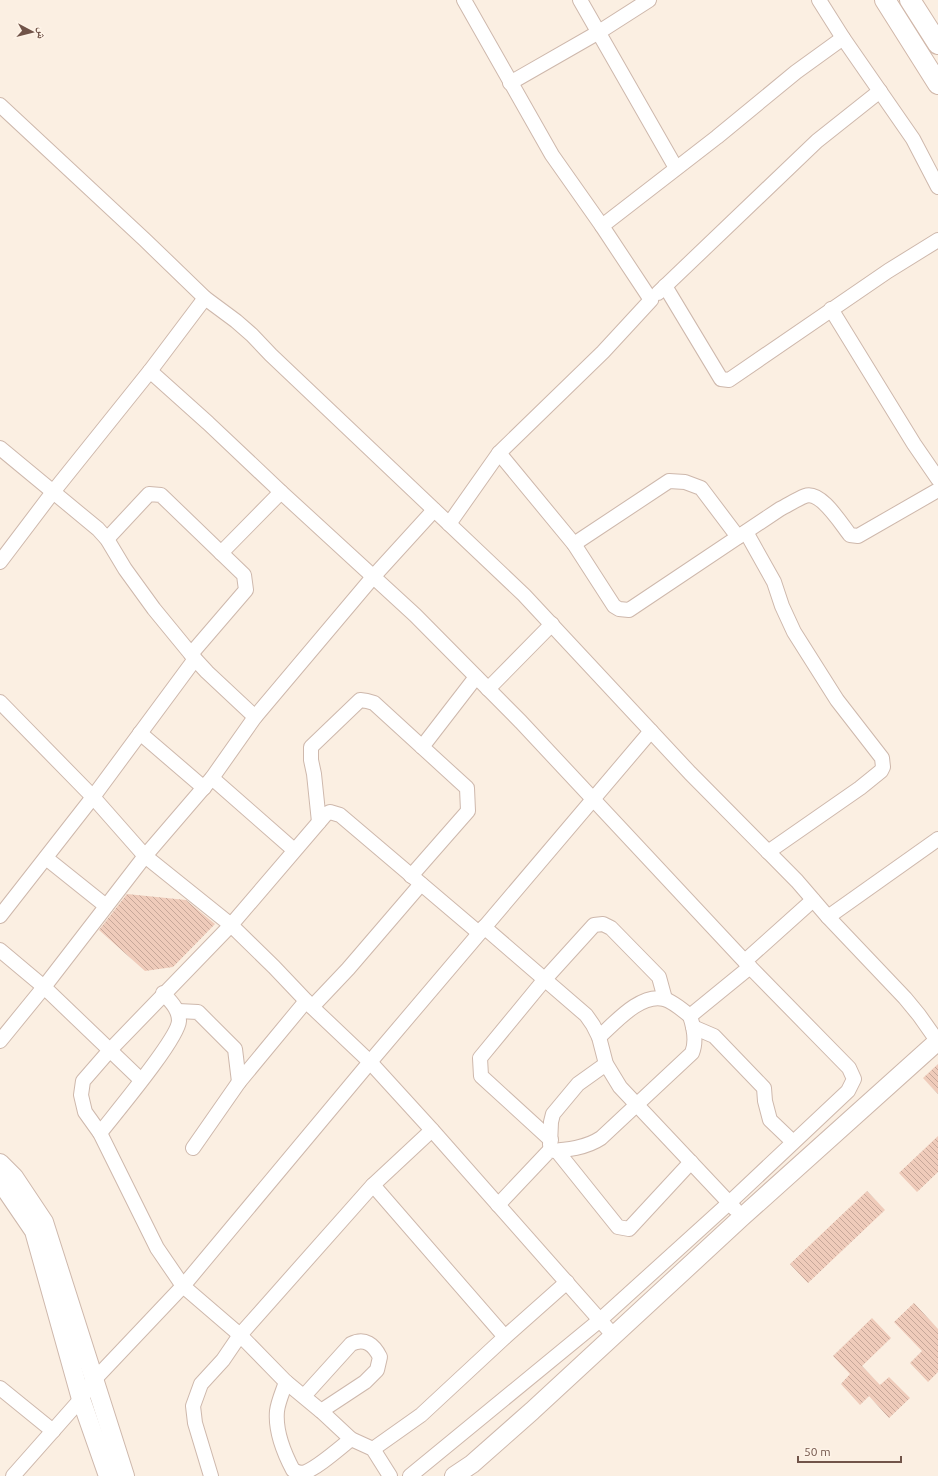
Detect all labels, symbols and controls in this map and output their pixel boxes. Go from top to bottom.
north arrow [12,12,52,52]
text: ش [33,26,49,40]
scale bar [798,1438,901,1464]
text: 50 m [804,1445,831,1458]

